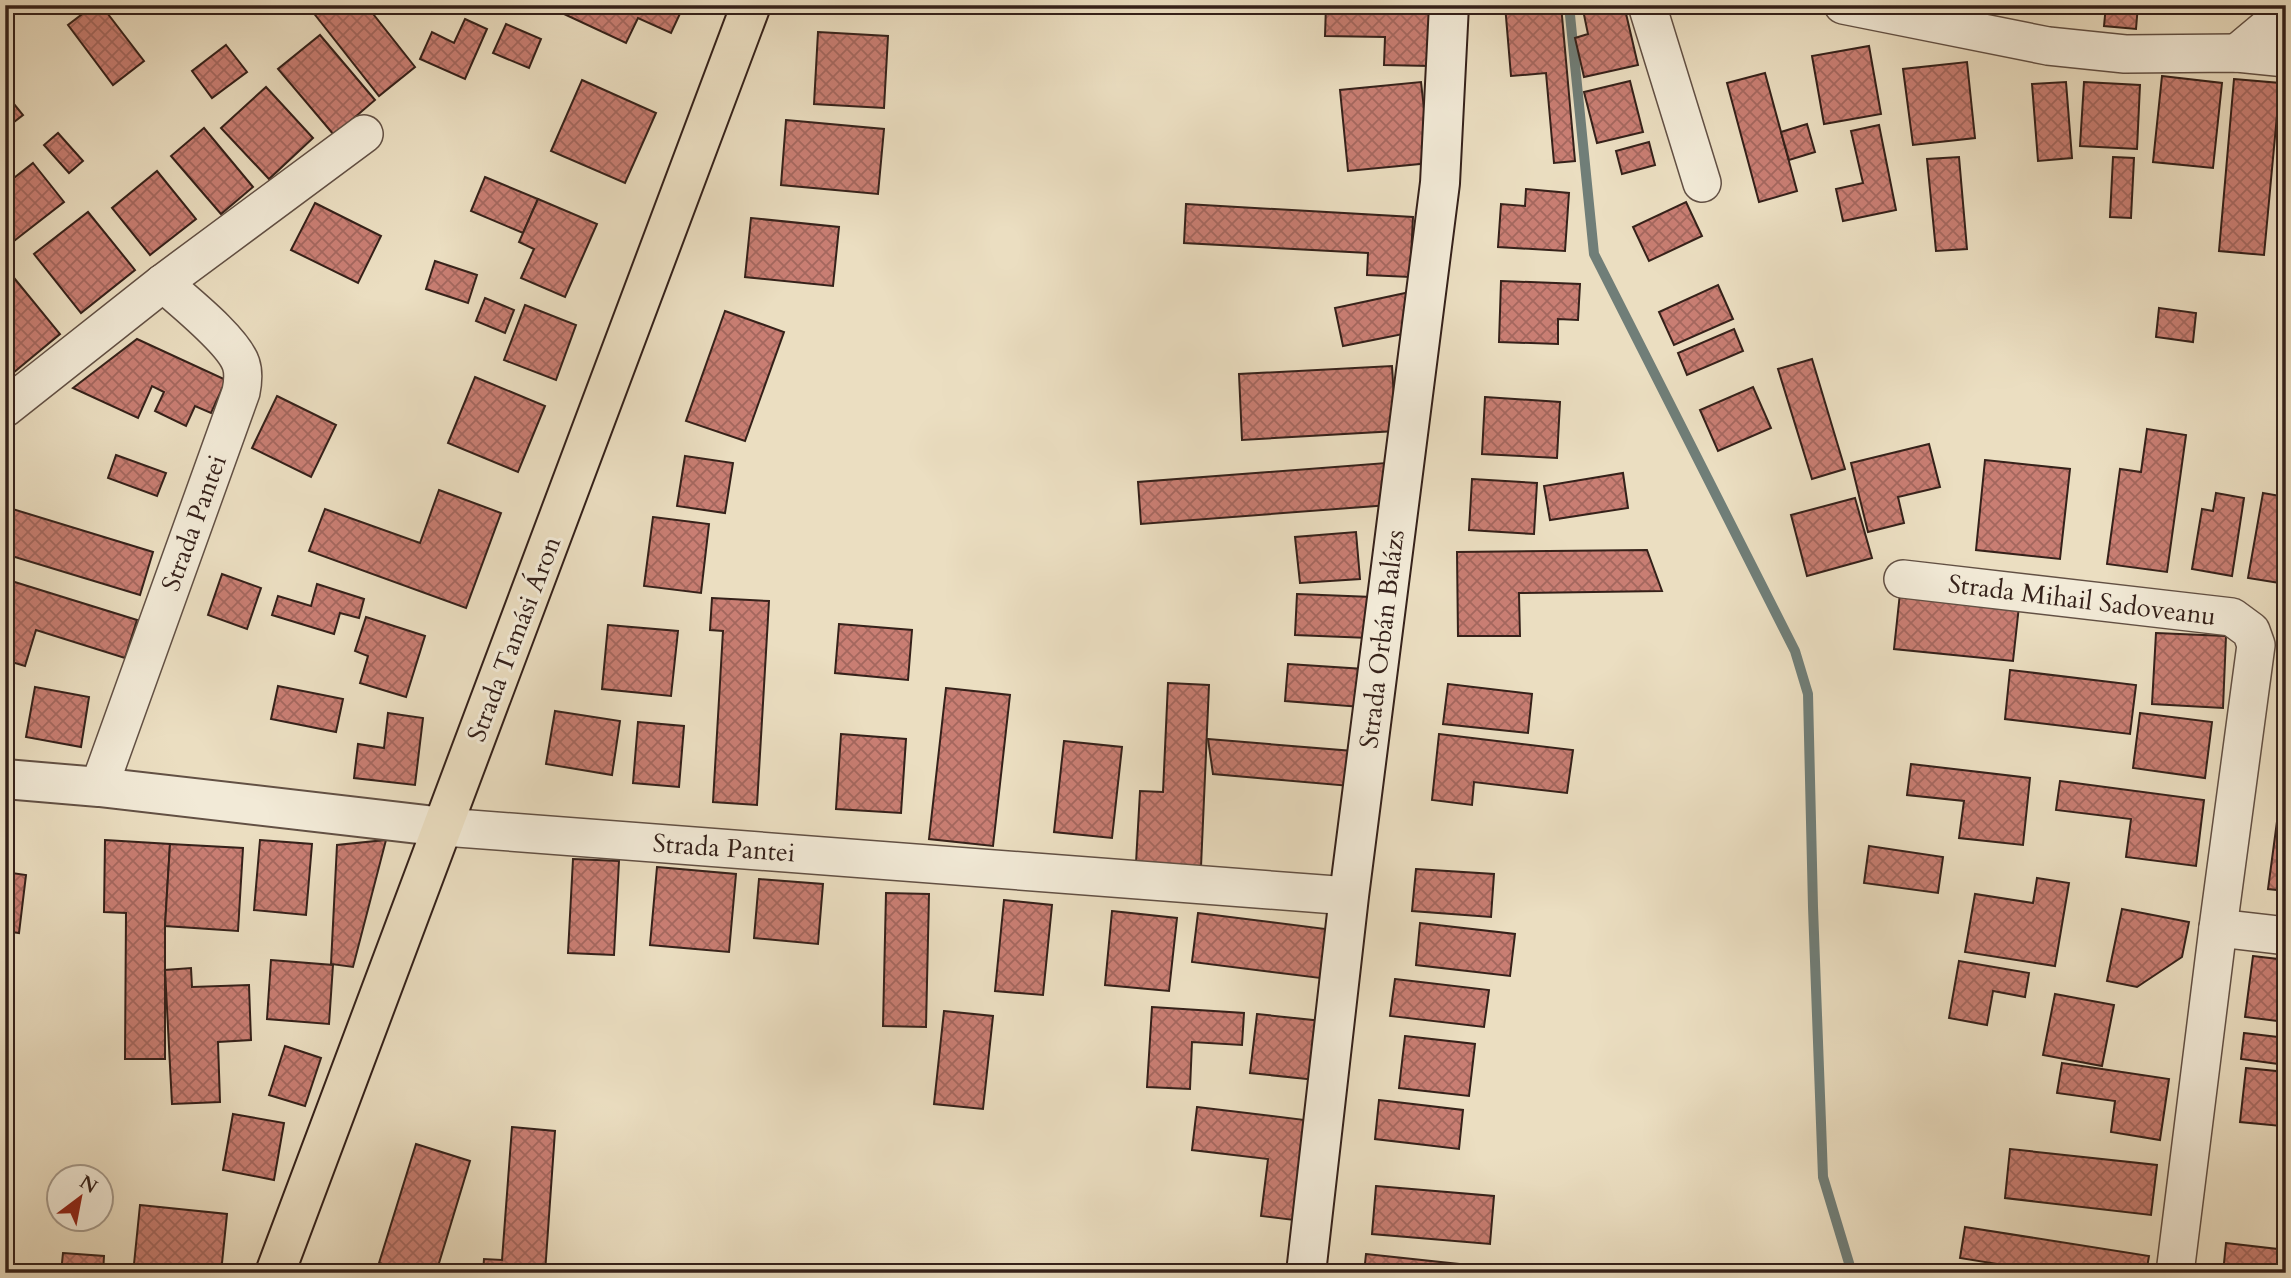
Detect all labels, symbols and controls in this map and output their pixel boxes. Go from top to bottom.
street label: Strada Pantei [153,450,235,596]
street label: Strada Orbán Balázs [1351,528,1413,750]
street label: Strada Tamási Áron [459,531,569,747]
street label: Strada Mihail Sadoveanu [1946,566,2218,634]
street label: Strada Pantei [652,826,796,870]
north arrow [46,1162,116,1232]
text: N [75,1169,103,1200]

